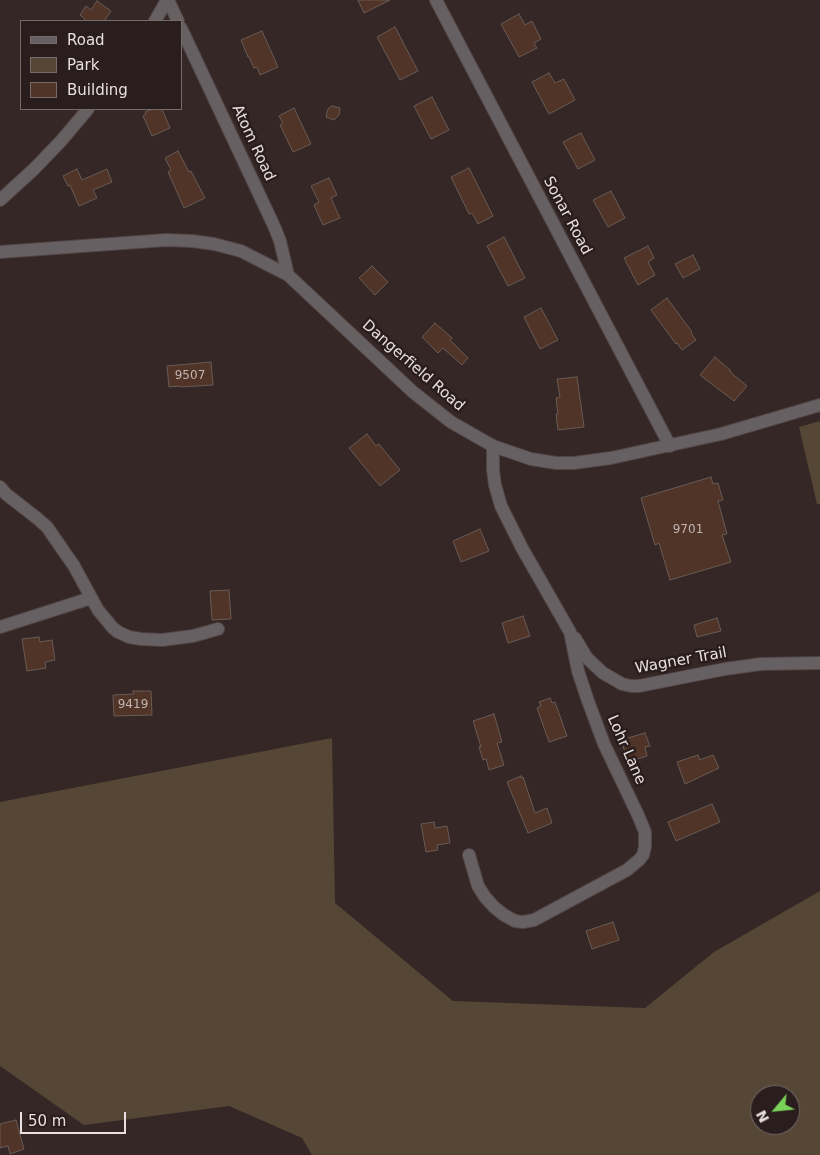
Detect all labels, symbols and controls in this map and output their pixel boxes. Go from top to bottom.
legend [20,20,182,110]
text: Road [67,31,105,49]
text: Park [67,56,99,74]
text: Building [67,81,128,99]
street label: Atom Road [227,102,279,184]
street label: Sonar Road [539,174,595,258]
street label: Dangerfield Road [358,317,468,415]
house number: 9507 [175,369,205,383]
house number: 9701 [673,523,703,537]
street label: Wagner Trail [634,644,728,678]
house number: 9419 [118,698,148,712]
street label: Lohr Lane [603,713,649,787]
north arrow [750,1085,800,1135]
scale bar [22,1102,129,1134]
text: N [753,1108,772,1126]
text: 50 m [28,1112,66,1130]

